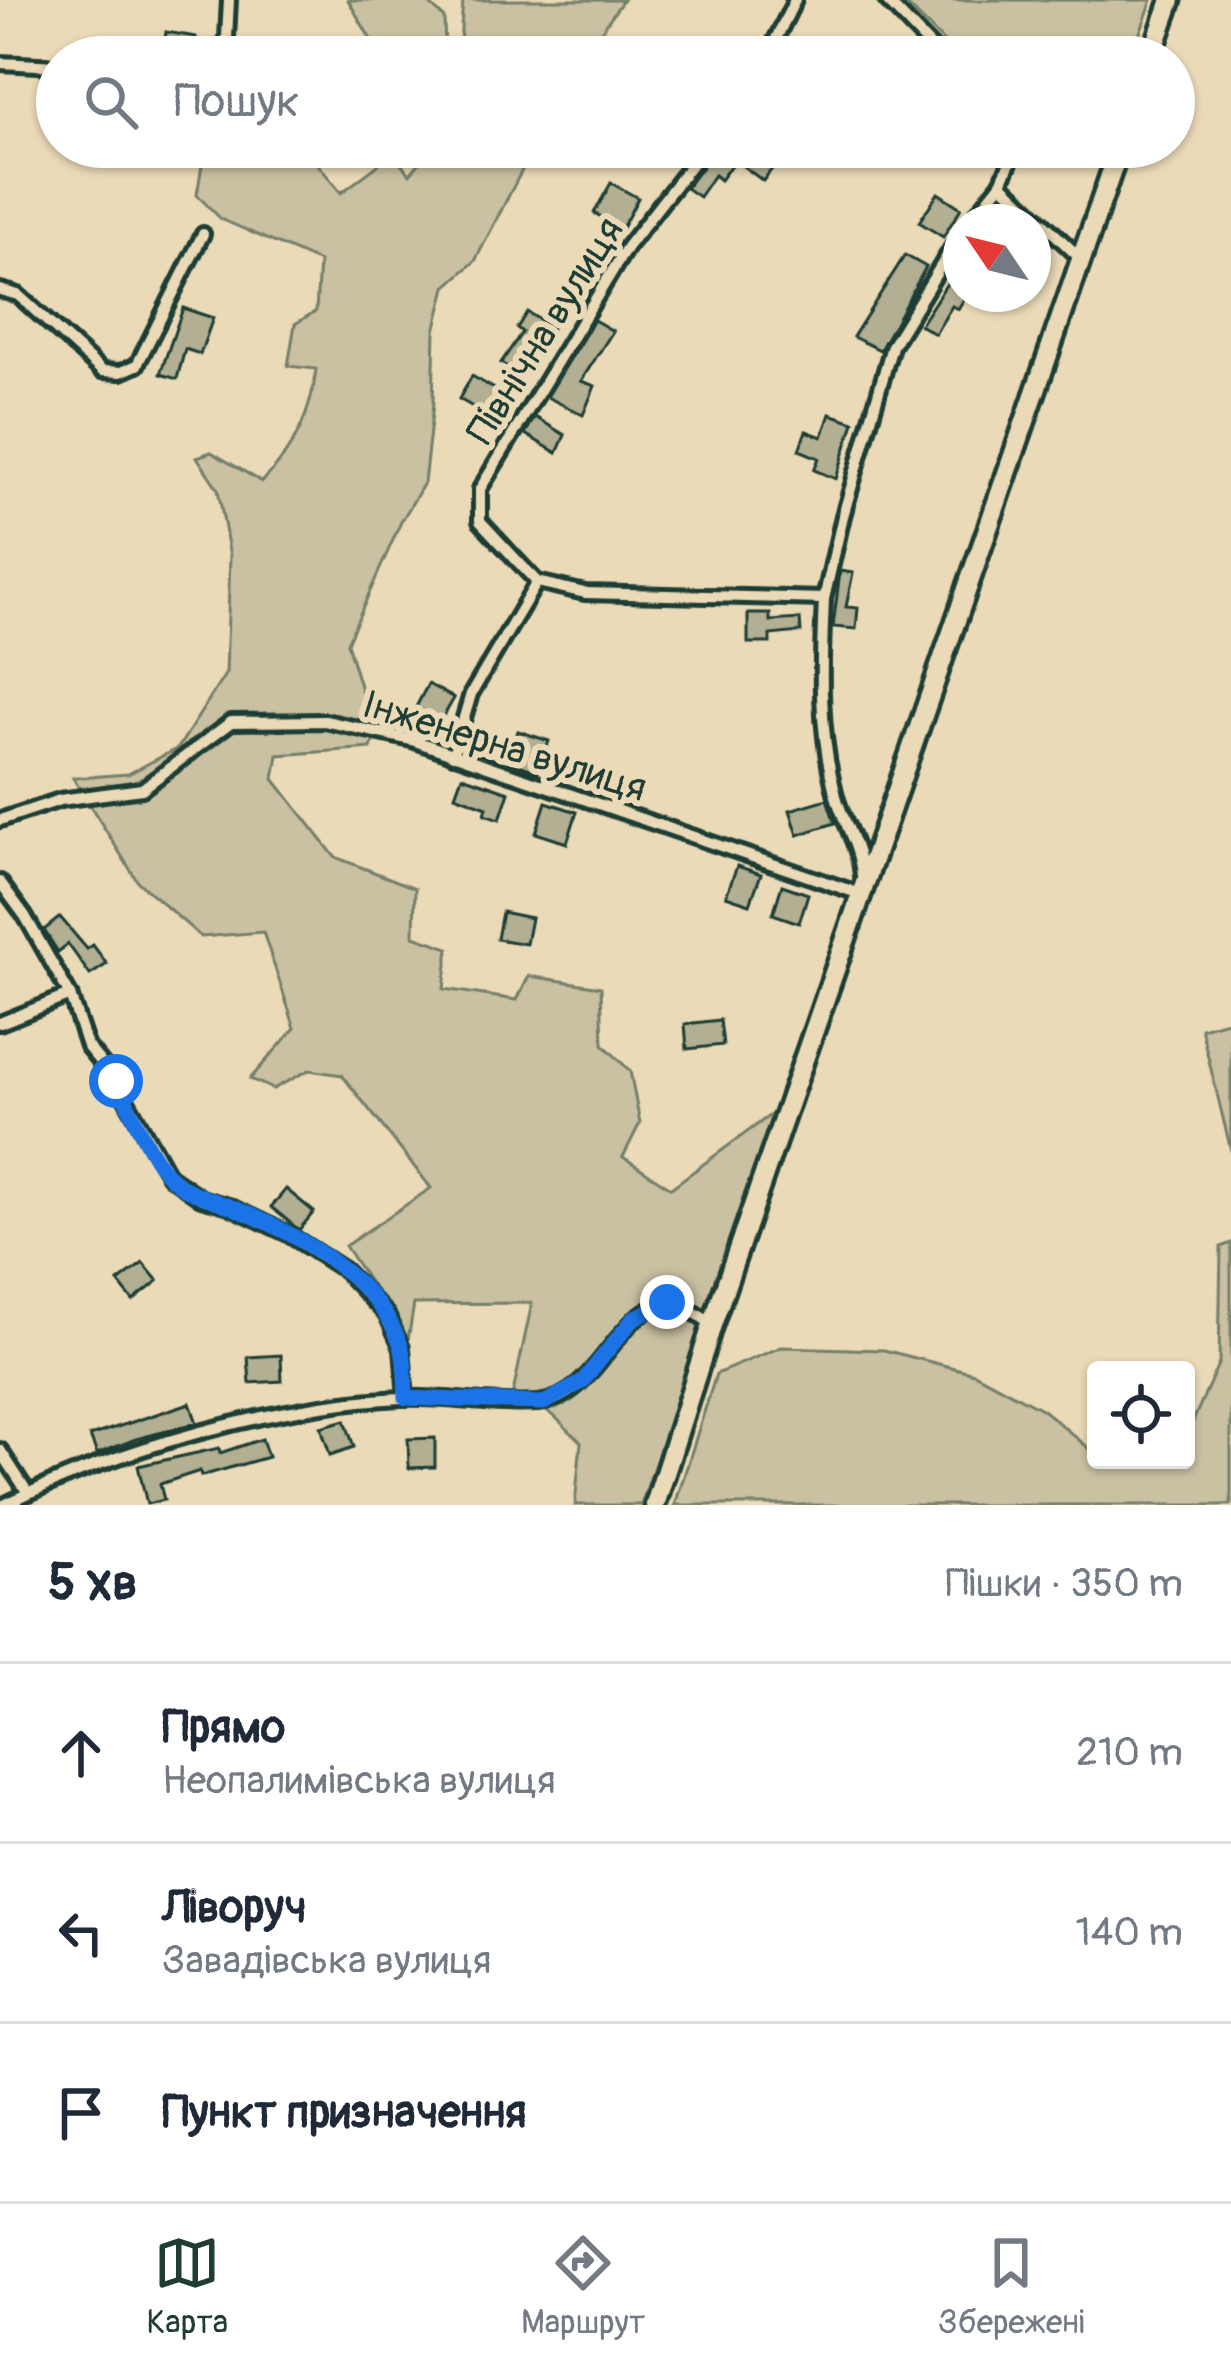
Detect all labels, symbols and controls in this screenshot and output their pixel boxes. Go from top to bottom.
search box [36,36,1195,168]
icon: search [78,69,144,135]
text: Пошук [174,74,299,130]
north arrow [943,204,1051,312]
street label: Північна вулиця [456,208,634,453]
street label: Інженерна вулиця [357,680,652,813]
route start [89,1054,143,1108]
route end [640,1275,694,1329]
map controls [1087,1361,1195,1469]
button: locate [1087,1361,1195,1469]
text: 5 хв [48,1551,137,1615]
text: Пішки · 350 m [945,1559,1183,1608]
text: Прямо [162,1700,285,1756]
icon: ahead [48,1720,114,1786]
text: 210 m [1076,1728,1183,1777]
text: Неопалимівська вулиця [162,1756,556,1805]
text: Ліворуч [162,1880,307,1936]
icon: left [48,1900,114,1966]
text: 140 m [1075,1908,1183,1957]
text: Завадівська вулиця [162,1936,491,1985]
icon: arrive [48,2080,114,2146]
text: Пункт призначення [162,2085,526,2141]
tab: Карта [146,2230,228,2343]
tab: Маршрут [521,2230,645,2343]
tab: Збережені [938,2230,1085,2343]

